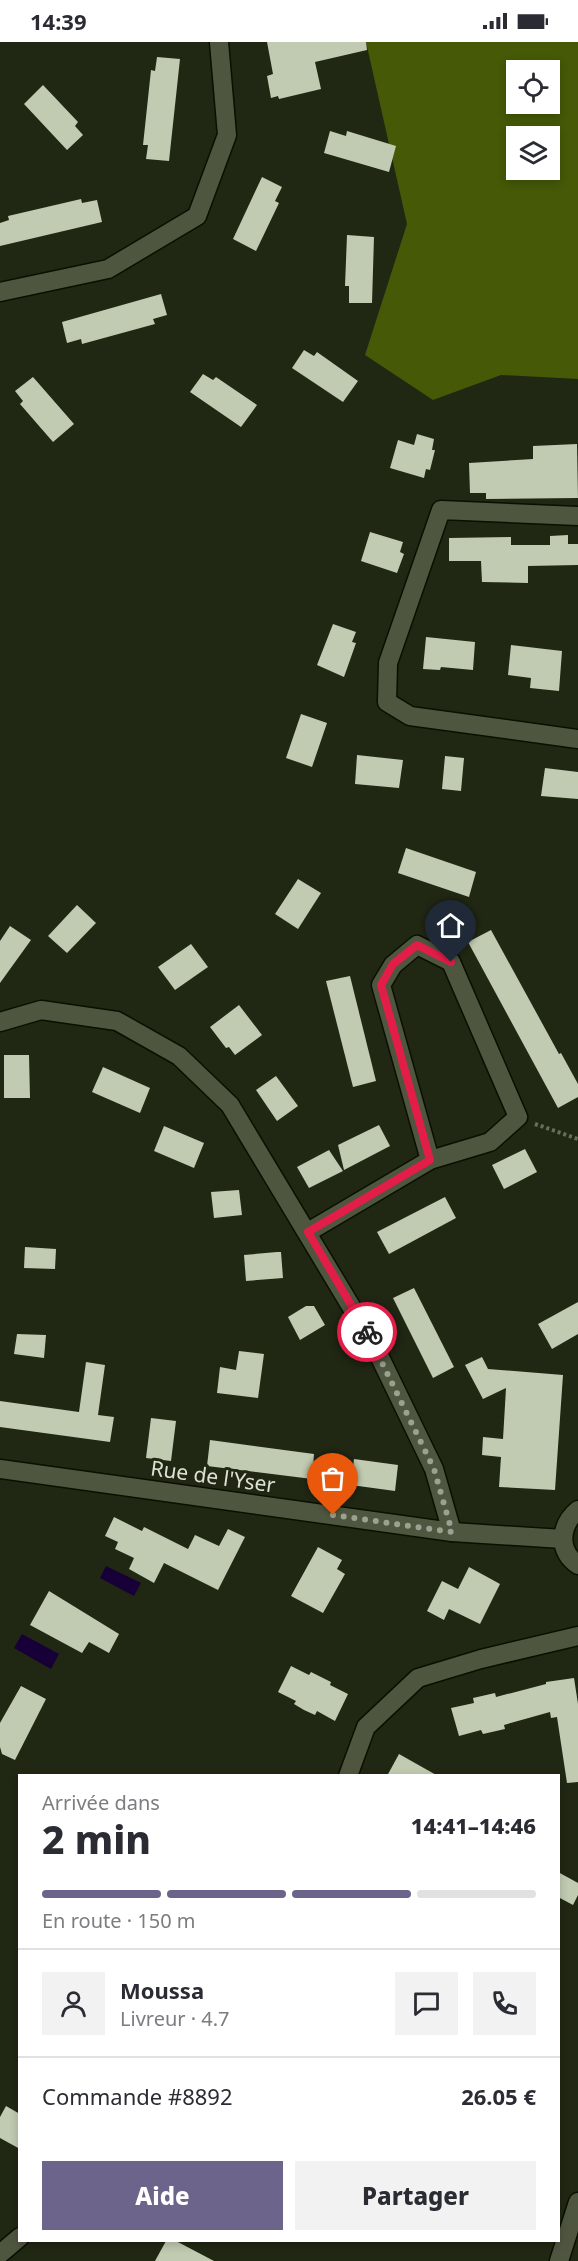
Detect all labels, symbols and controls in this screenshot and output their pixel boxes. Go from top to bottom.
text: 14:39 [30,6,87,36]
map controls [506,60,560,180]
button: locate [506,60,560,114]
button: layers [506,126,560,180]
pin [425,900,476,962]
icon: home [434,909,467,942]
courier [337,1302,397,1362]
icon: bike [351,1316,384,1349]
street label: Rue de l'Yser [149,1453,277,1499]
pin [307,1453,358,1515]
icon: bag [316,1462,349,1495]
text: Arrivée dans [42,1789,160,1816]
text: 14:41–14:46 [411,1810,536,1840]
text: 2 min [42,1812,151,1865]
text: En route · 150 m [42,1907,195,1934]
button: person [42,1972,105,2035]
button: chat [395,1972,458,2035]
button: phone [473,1972,536,2035]
text: Moussa [120,1975,204,2005]
text: Livreur · 4.7 [120,2005,230,2032]
text: Commande #8892 [42,2081,233,2111]
text: 26.05 € [461,2081,536,2111]
button: Aide [42,2161,283,2230]
button: Partager [295,2161,536,2230]

